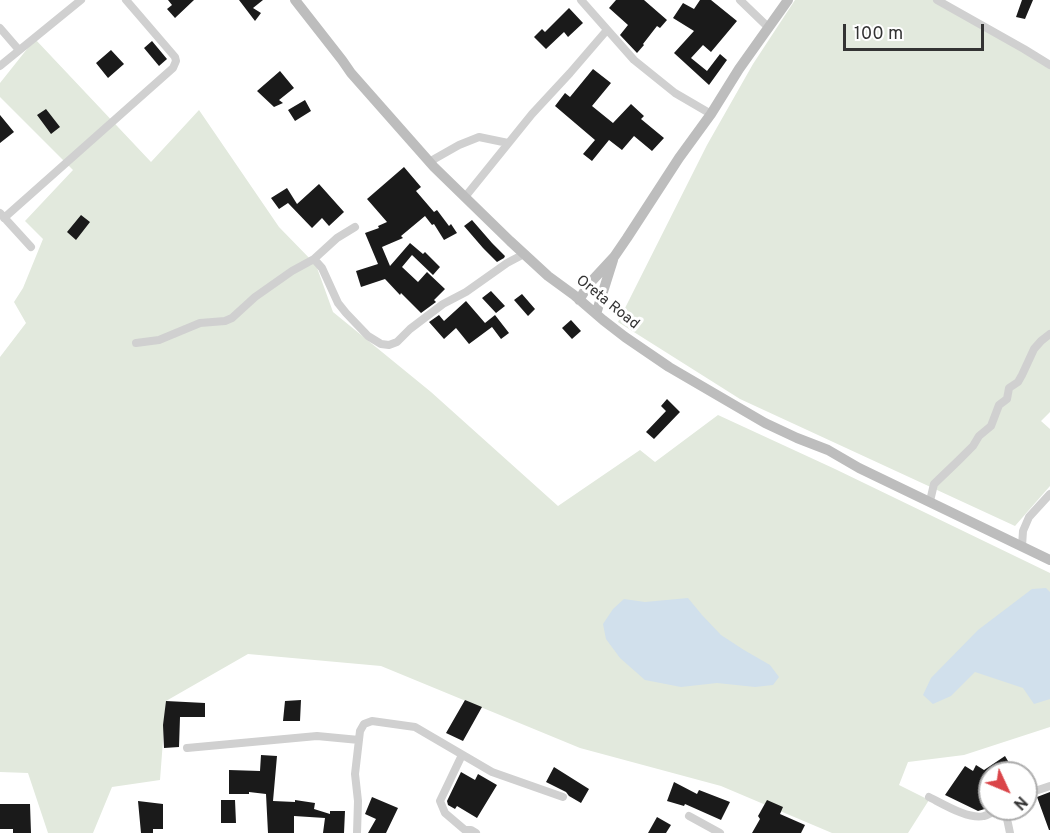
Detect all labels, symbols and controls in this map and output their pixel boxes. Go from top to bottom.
scale bar [846,12,987,50]
text: 100 m [854,23,903,46]
street label: Oreta Road [572,272,642,334]
north arrow [978,761,1038,821]
text: N [1008,791,1031,813]

